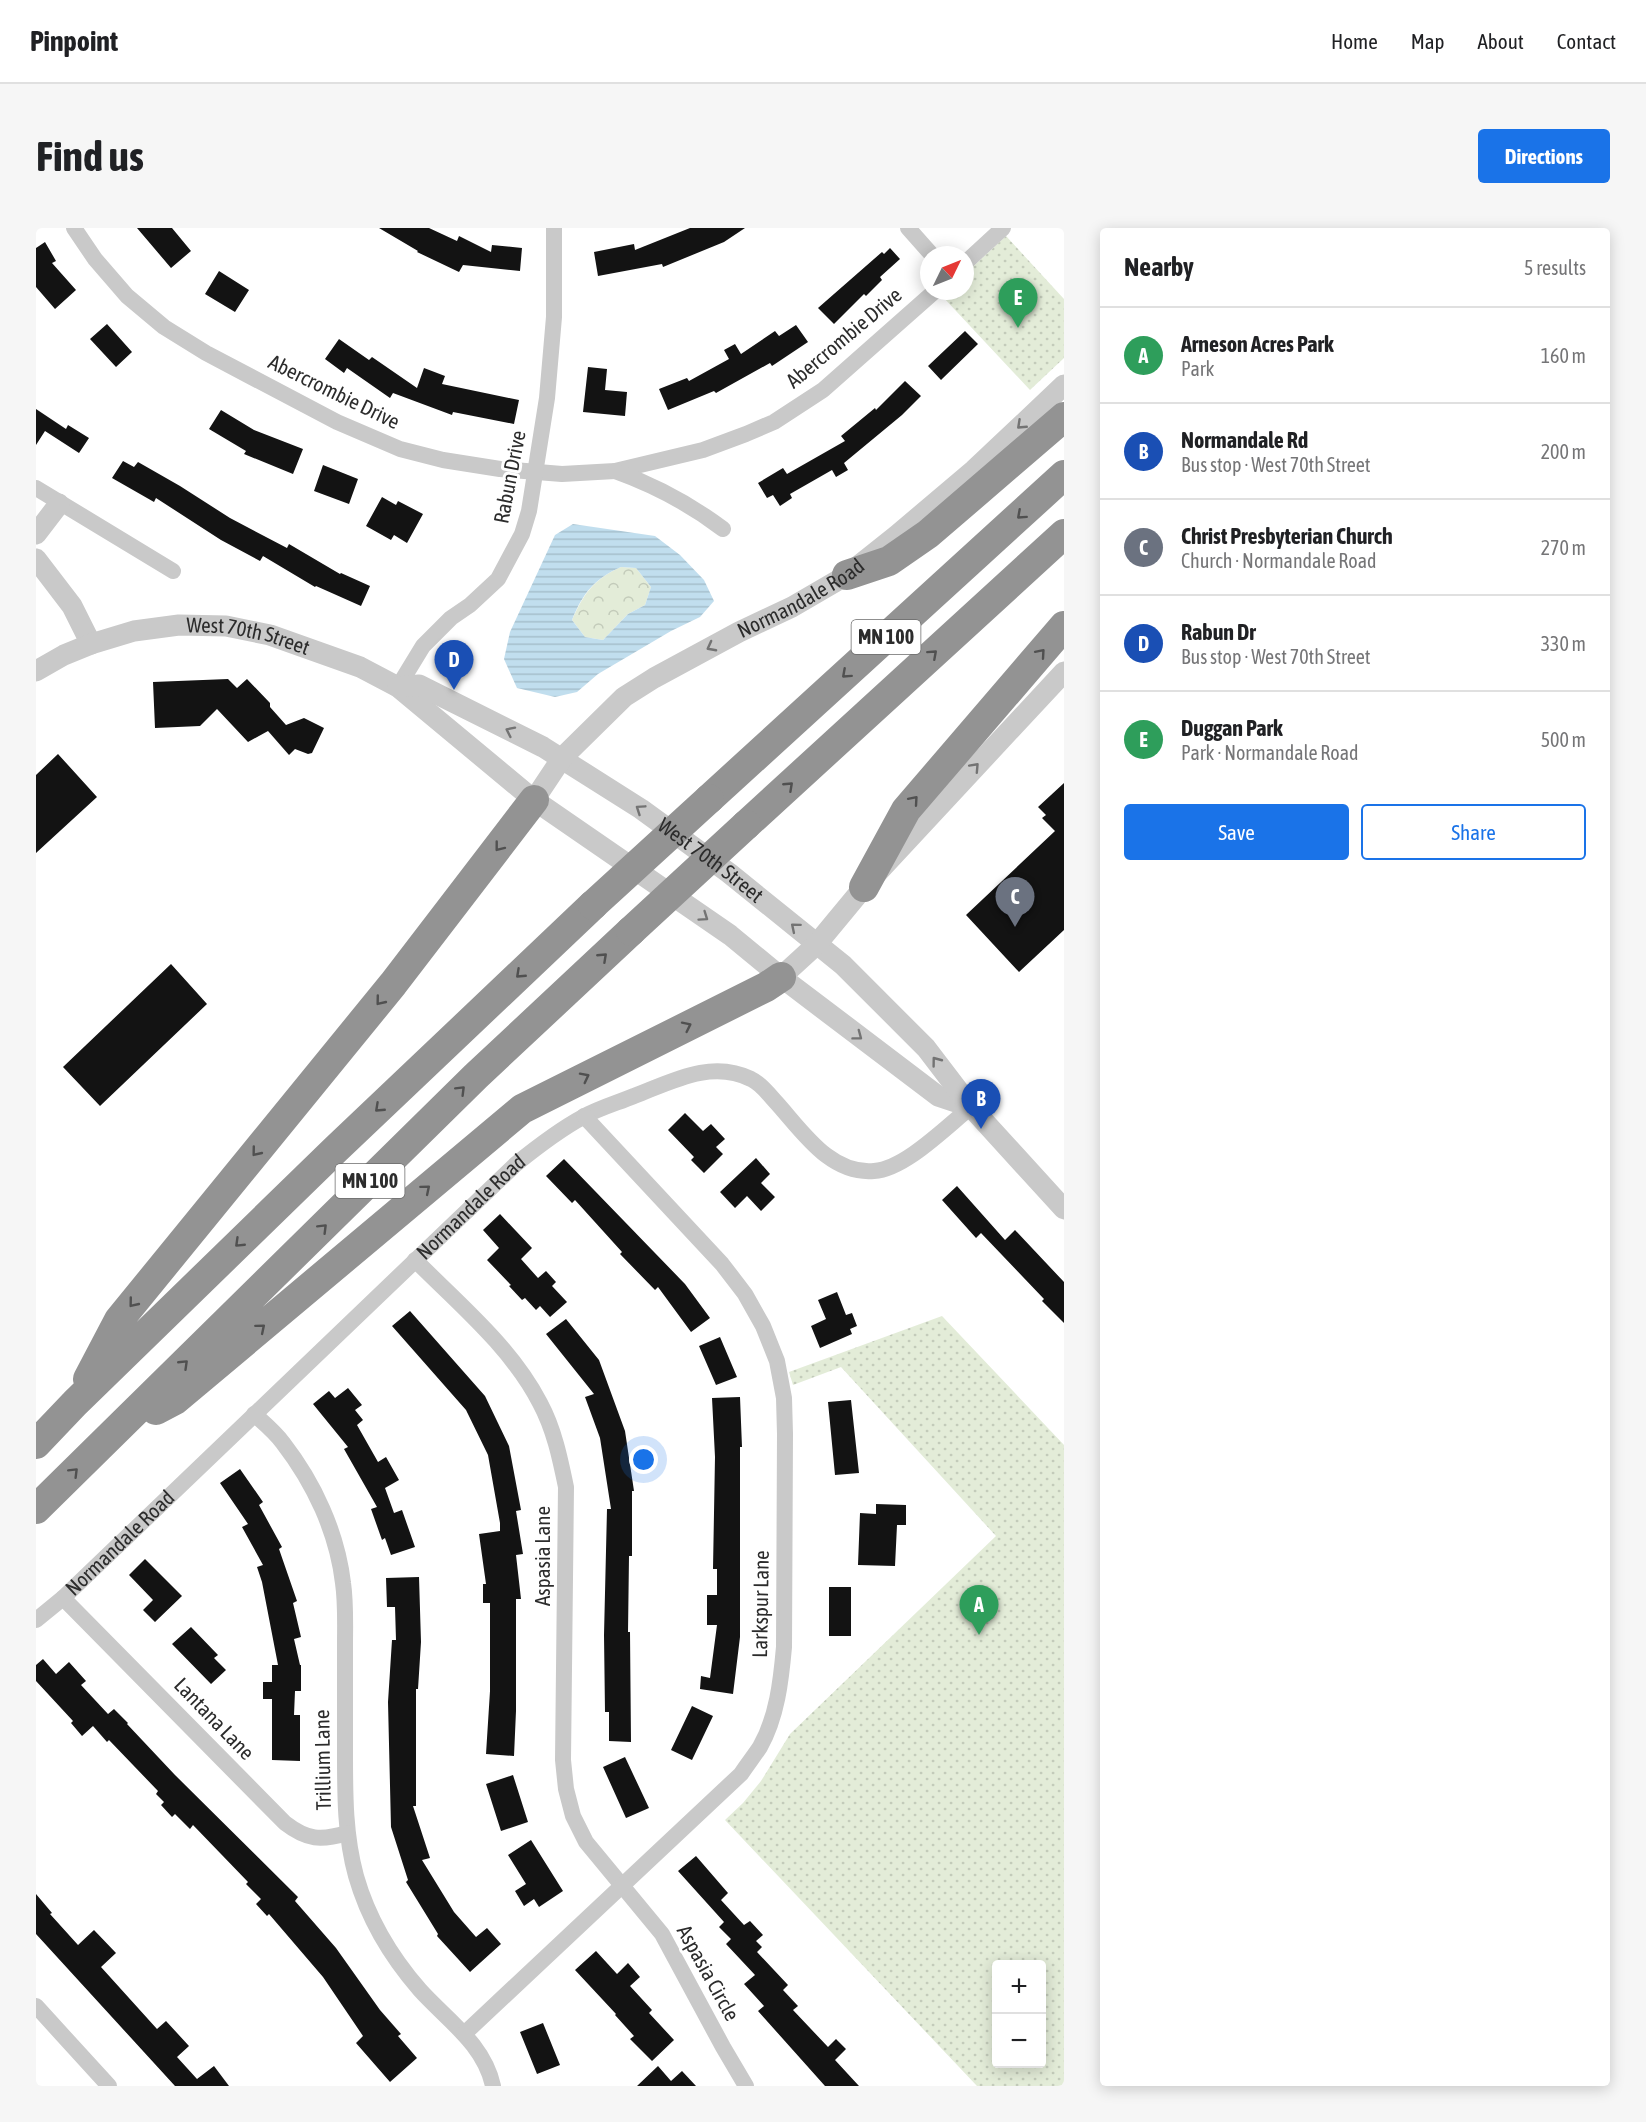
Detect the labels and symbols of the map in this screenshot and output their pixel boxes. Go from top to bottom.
north arrow [920,246,974,300]
pin: E [998,279,1038,328]
street label: Abercrombie Drive [781,282,906,392]
street label: Abercrombie Drive [265,349,404,433]
one-way arrow [1018,418,1028,429]
street label: Rabun Drive [488,428,530,525]
one-way arrow [1017,508,1028,519]
street label: Normandale Road [733,553,869,642]
street label: West 70th Street [186,612,313,659]
road number: MN 100 [852,620,920,654]
pin: D [434,640,474,690]
one-way arrow [707,640,717,651]
one-way arrow [1034,649,1045,660]
one-way arrow [926,650,936,661]
one-way arrow [842,667,852,678]
one-way arrow [505,726,516,738]
one-way arrow [968,764,979,774]
one-way arrow [782,782,793,793]
one-way arrow [906,796,917,807]
one-way arrow [635,805,646,816]
street label: West 70th Street [654,812,769,907]
one-way arrow [495,840,506,851]
pin: C [996,878,1034,927]
one-way arrow [697,910,708,921]
one-way arrow [790,923,801,934]
one-way arrow [596,953,607,964]
one-way arrow [517,967,527,978]
one-way arrow [376,994,387,1005]
one-way arrow [681,1022,692,1033]
one-way arrow [851,1029,862,1040]
one-way arrow [932,1056,943,1067]
one-way arrow [578,1073,589,1084]
pin: B [962,1080,1000,1129]
one-way arrow [454,1087,465,1098]
one-way arrow [375,1101,386,1112]
one-way arrow [253,1145,264,1156]
street label: Normandale Road [411,1149,529,1264]
road number: MN 100 [336,1164,404,1198]
one-way arrow [420,1185,431,1196]
one-way arrow [316,1224,326,1235]
one-way arrow [235,1236,246,1247]
one-way arrow [129,1297,140,1308]
one-way arrow [254,1324,265,1335]
one-way arrow [176,1361,187,1372]
your location [629,1445,658,1474]
one-way arrow [66,1468,77,1479]
street label: Normandale Road [60,1485,179,1600]
street label: Aspasia Lane [530,1506,554,1606]
street label: Larkspur Lane [747,1550,773,1658]
pin: A [960,1586,998,1635]
street label: Lantana Lane [170,1672,260,1764]
street label: Trillium Lane [309,1709,335,1811]
street label: Aspasia Circle [673,1921,745,2024]

